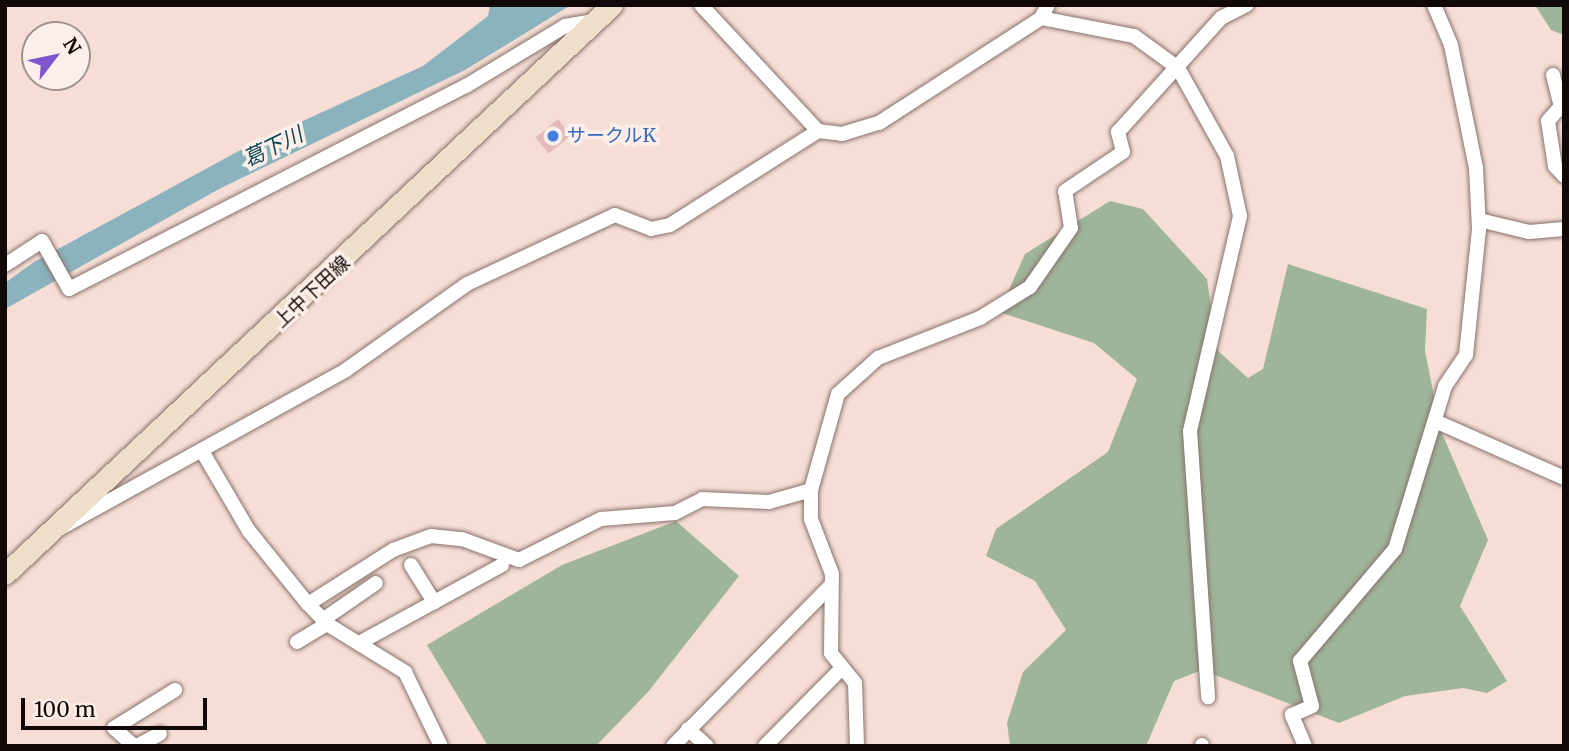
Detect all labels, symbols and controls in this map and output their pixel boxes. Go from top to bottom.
north arrow [21,21,91,91]
text: N [58,33,86,59]
water label: 葛下川 [239,122,307,172]
place label: サークルK [567,125,657,147]
marker: サークルK [545,128,561,144]
street label: 上中下田線 [269,251,355,333]
scale bar [24,684,210,728]
text: 100 m [34,696,96,723]

